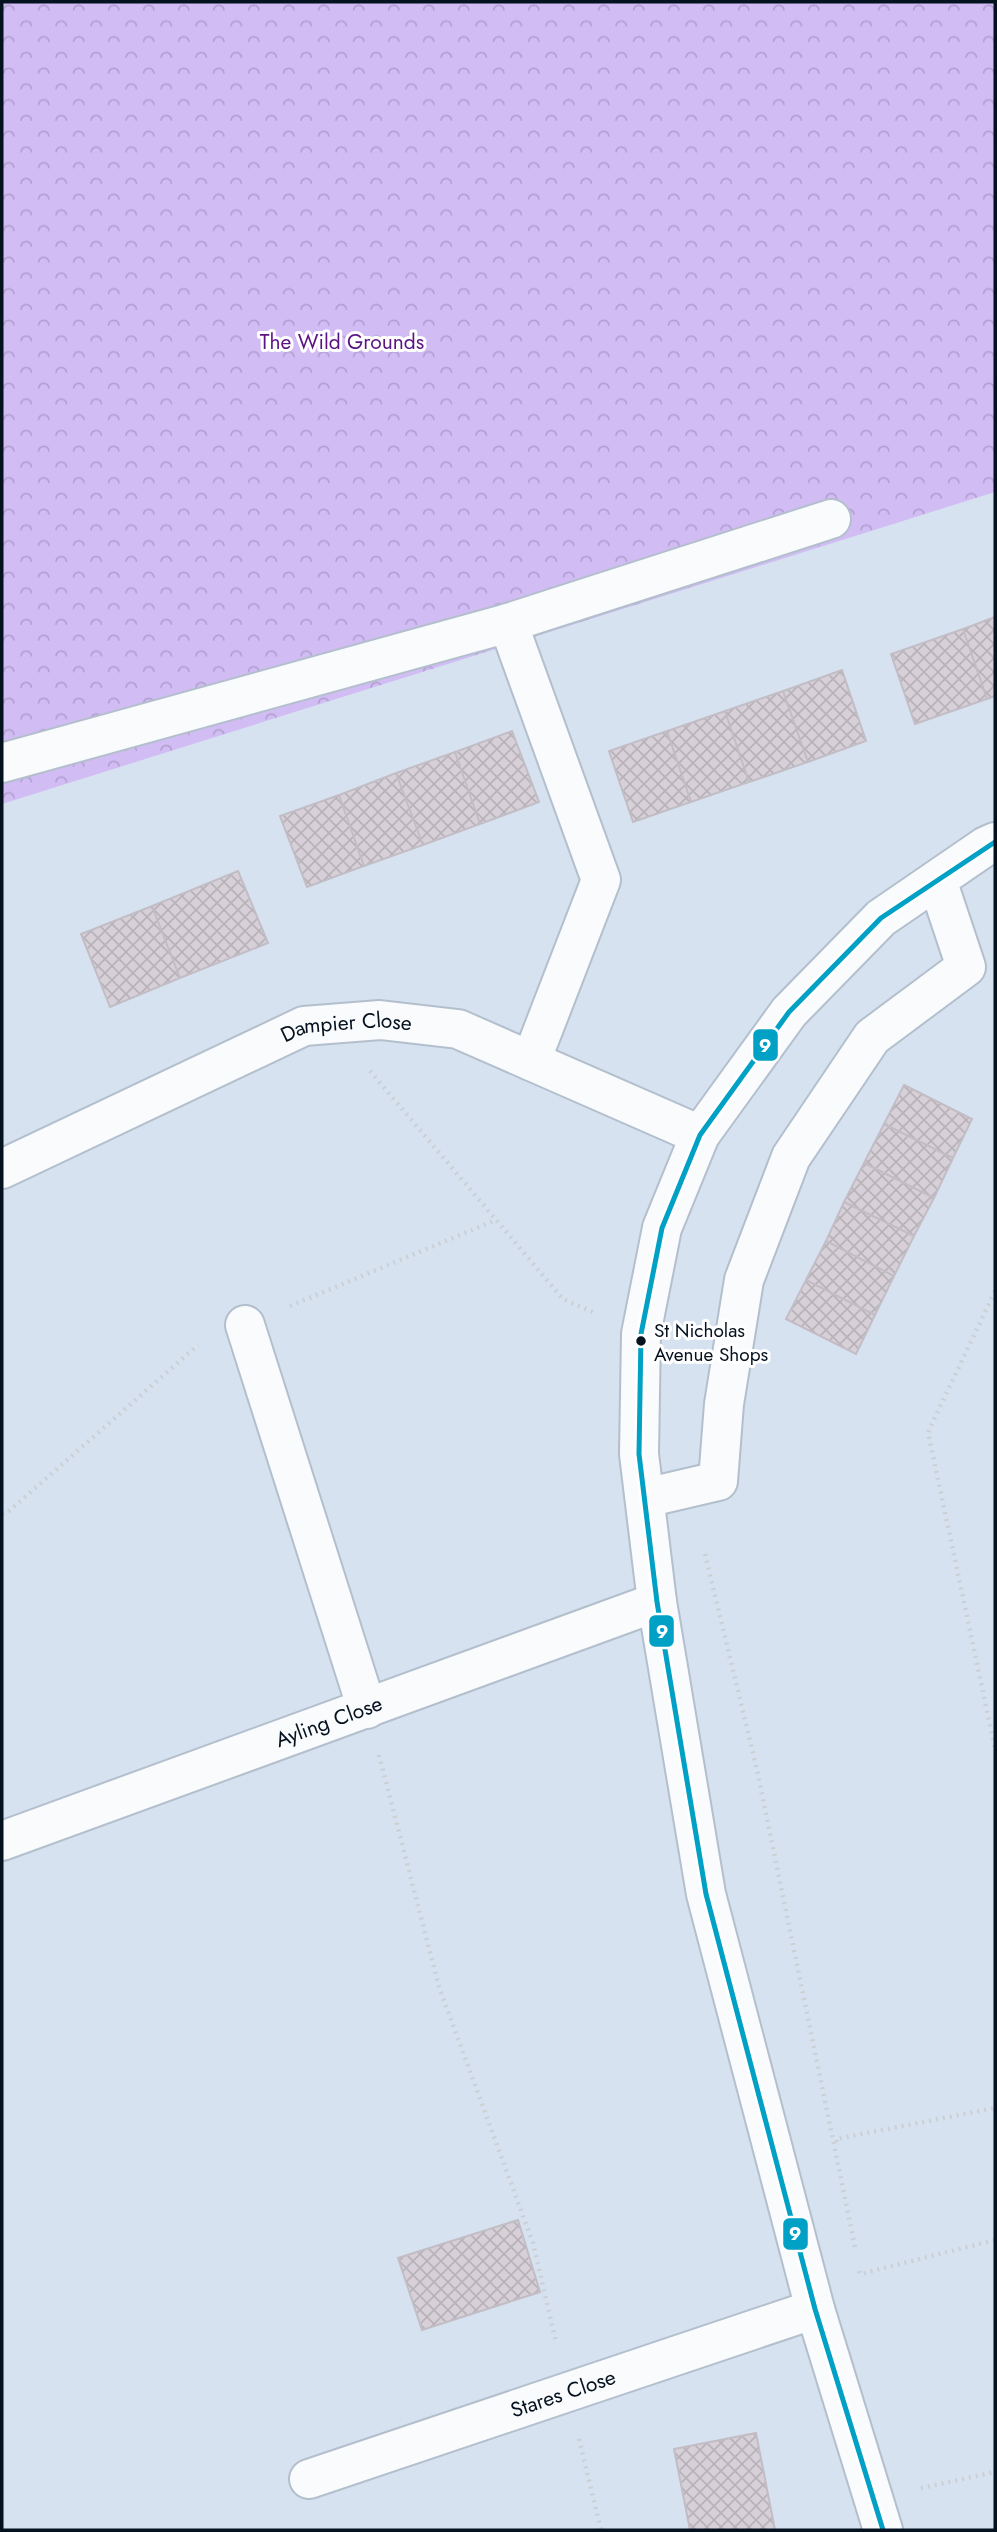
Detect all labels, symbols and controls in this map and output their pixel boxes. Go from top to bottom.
park label: The Wild Grounds [260,327,424,357]
street label: Dampier Close [275,1005,414,1050]
line badge: 9 [752,1028,779,1062]
text: 9 [759,1032,771,1059]
place label: St Nicholas Avenue Shops [654,1317,768,1368]
marker: St Nicholas Avenue Shops [634,1334,648,1348]
line badge: 9 [648,1614,675,1648]
text: 9 [656,1618,668,1645]
street label: Ayling Close [271,1688,387,1755]
line badge: 9 [782,2217,809,2251]
text: 9 [789,2220,801,2247]
street label: Stares Close [507,2362,620,2425]

